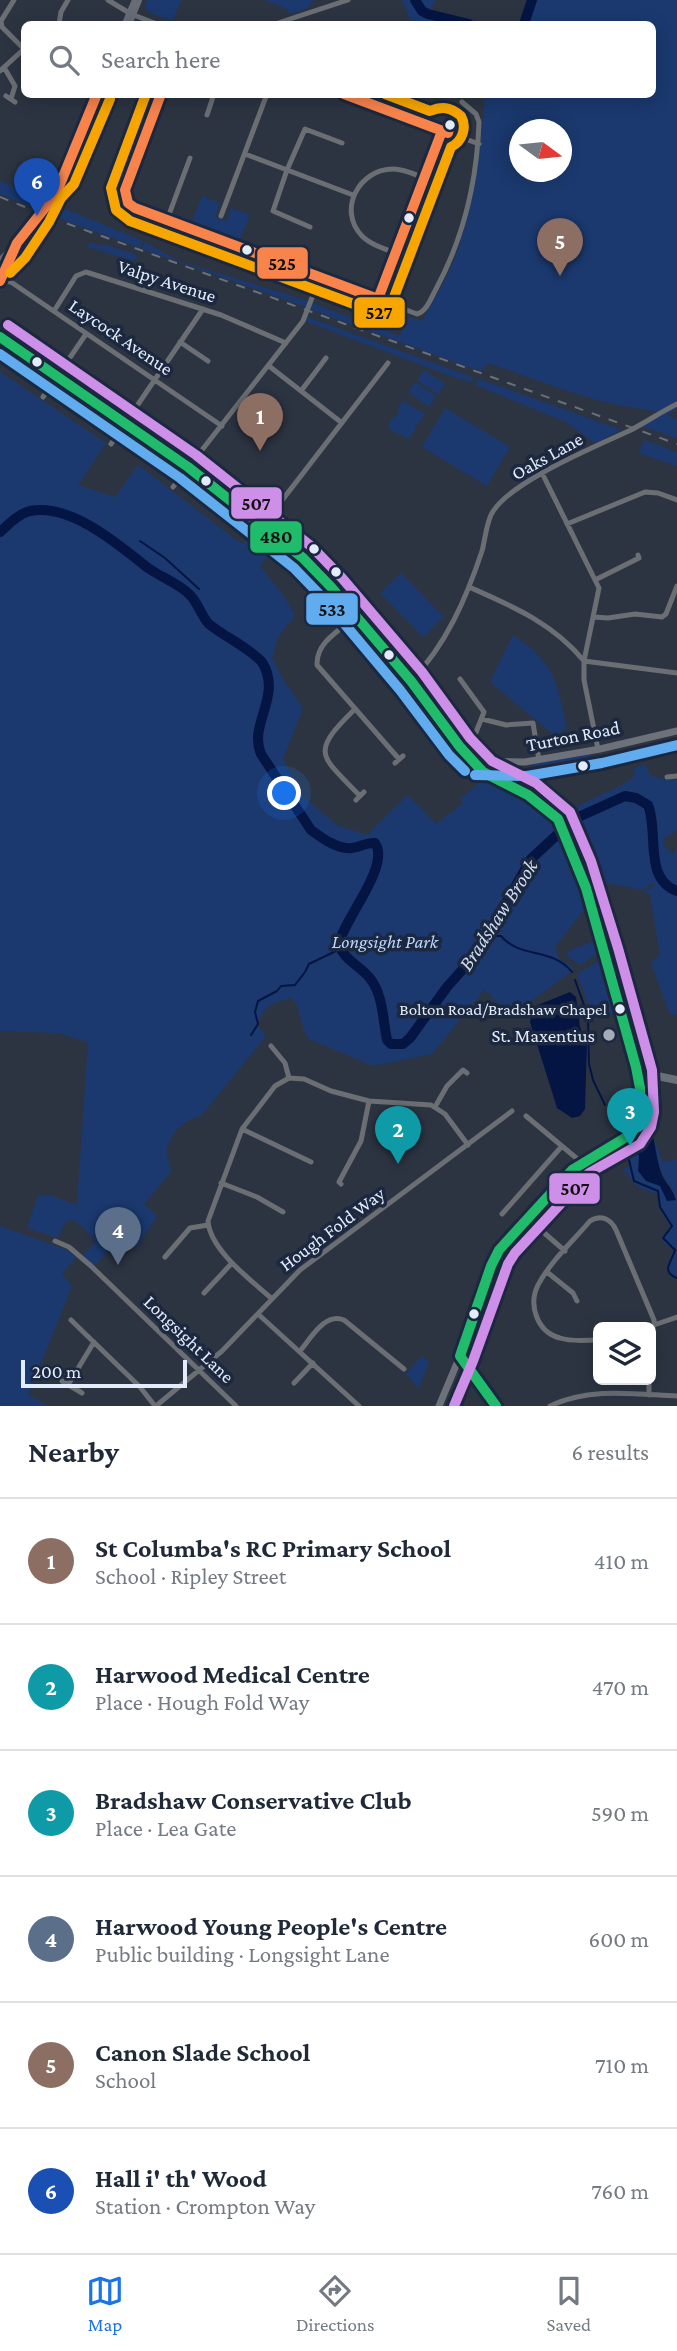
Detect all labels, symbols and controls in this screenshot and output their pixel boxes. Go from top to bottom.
search box [21,21,656,98]
icon: search [45,41,83,79]
text: Search here [101,45,220,74]
unlabelled marker [443,118,457,132]
north arrow [509,119,572,182]
pin: 6 [14,158,60,216]
unlabelled marker [402,211,416,225]
pin: 5 [537,218,583,276]
unlabelled marker [240,243,254,257]
line badge: 525 [256,246,309,280]
text: 525 [268,253,296,274]
street label: Valpy Avenue [115,255,219,307]
street label: Laycock Avenue [65,295,177,379]
line badge: 527 [353,296,406,329]
text: 527 [365,302,393,323]
unlabelled marker [30,355,44,369]
pin: 1 [237,393,283,451]
street label: Oaks Lane [508,428,586,484]
unlabelled marker [199,474,213,488]
line badge: 507 [230,486,283,520]
text: 507 [241,493,271,514]
line badge: 480 [249,520,303,554]
text: 480 [260,526,292,547]
unlabelled marker [307,542,321,556]
unlabelled marker [329,565,343,579]
line badge: 533 [305,592,359,626]
text: 533 [318,599,346,620]
unlabelled marker [382,648,396,662]
street label: Turton Road [524,717,622,755]
unlabelled marker [576,759,590,773]
your location [267,776,301,810]
water label: Bradshaw Brook [453,854,543,975]
park label: Longsight Park [332,931,439,952]
place label: Bolton Road/Bradshaw Chapel [399,1000,608,1019]
marker: Bolton Road/Bradshaw Chapel [613,1002,627,1016]
place label: St. Maxentius [491,1025,595,1046]
marker: St. Maxentius [601,1027,617,1043]
pin: 3 [607,1088,653,1146]
pin: 2 [375,1106,421,1164]
line badge: 507 [548,1172,601,1205]
text: 507 [560,1178,590,1199]
street label: Hough Fold Way [275,1183,389,1275]
pin: 4 [95,1207,141,1265]
street label: Longsight Lane [140,1291,238,1387]
unlabelled marker [467,1307,481,1321]
map controls [593,1322,656,1385]
button: layers [593,1322,656,1385]
scale bar [21,1357,187,1389]
text: 200 m [32,1361,81,1382]
text: Nearby [28,1435,119,1468]
text: 6 results [572,1439,649,1465]
text: St Columba's RC Primary School [95,1534,451,1563]
text: 1 [47,1548,55,1574]
text: 410 m [594,1548,649,1574]
text: School · Ripley Street [95,1563,286,1589]
text: Harwood Medical Centre [95,1660,370,1689]
text: 2 [45,1674,57,1700]
text: 470 m [592,1674,649,1700]
text: Place · Hough Fold Way [95,1689,309,1715]
text: Bradshaw Conservative Club [95,1786,412,1815]
text: 3 [45,1800,57,1826]
text: 590 m [591,1800,649,1826]
text: Place · Lea Gate [95,1815,236,1841]
text: Harwood Young People's Centre [95,1912,447,1941]
text: 4 [45,1926,57,1952]
text: 600 m [589,1926,649,1952]
text: Public building · Longsight Lane [95,1941,390,1967]
text: Canon Slade School [95,2038,310,2067]
text: 5 [45,2052,57,2078]
text: 710 m [595,2052,649,2078]
text: School [95,2067,156,2093]
text: Hall i' th' Wood [95,2164,267,2193]
text: 6 [45,2178,57,2204]
text: 760 m [591,2178,649,2204]
text: Station · Crompton Way [95,2193,315,2219]
tab: Map [86,2272,124,2335]
tab: Directions [296,2272,375,2335]
tab: Saved [546,2272,591,2335]

